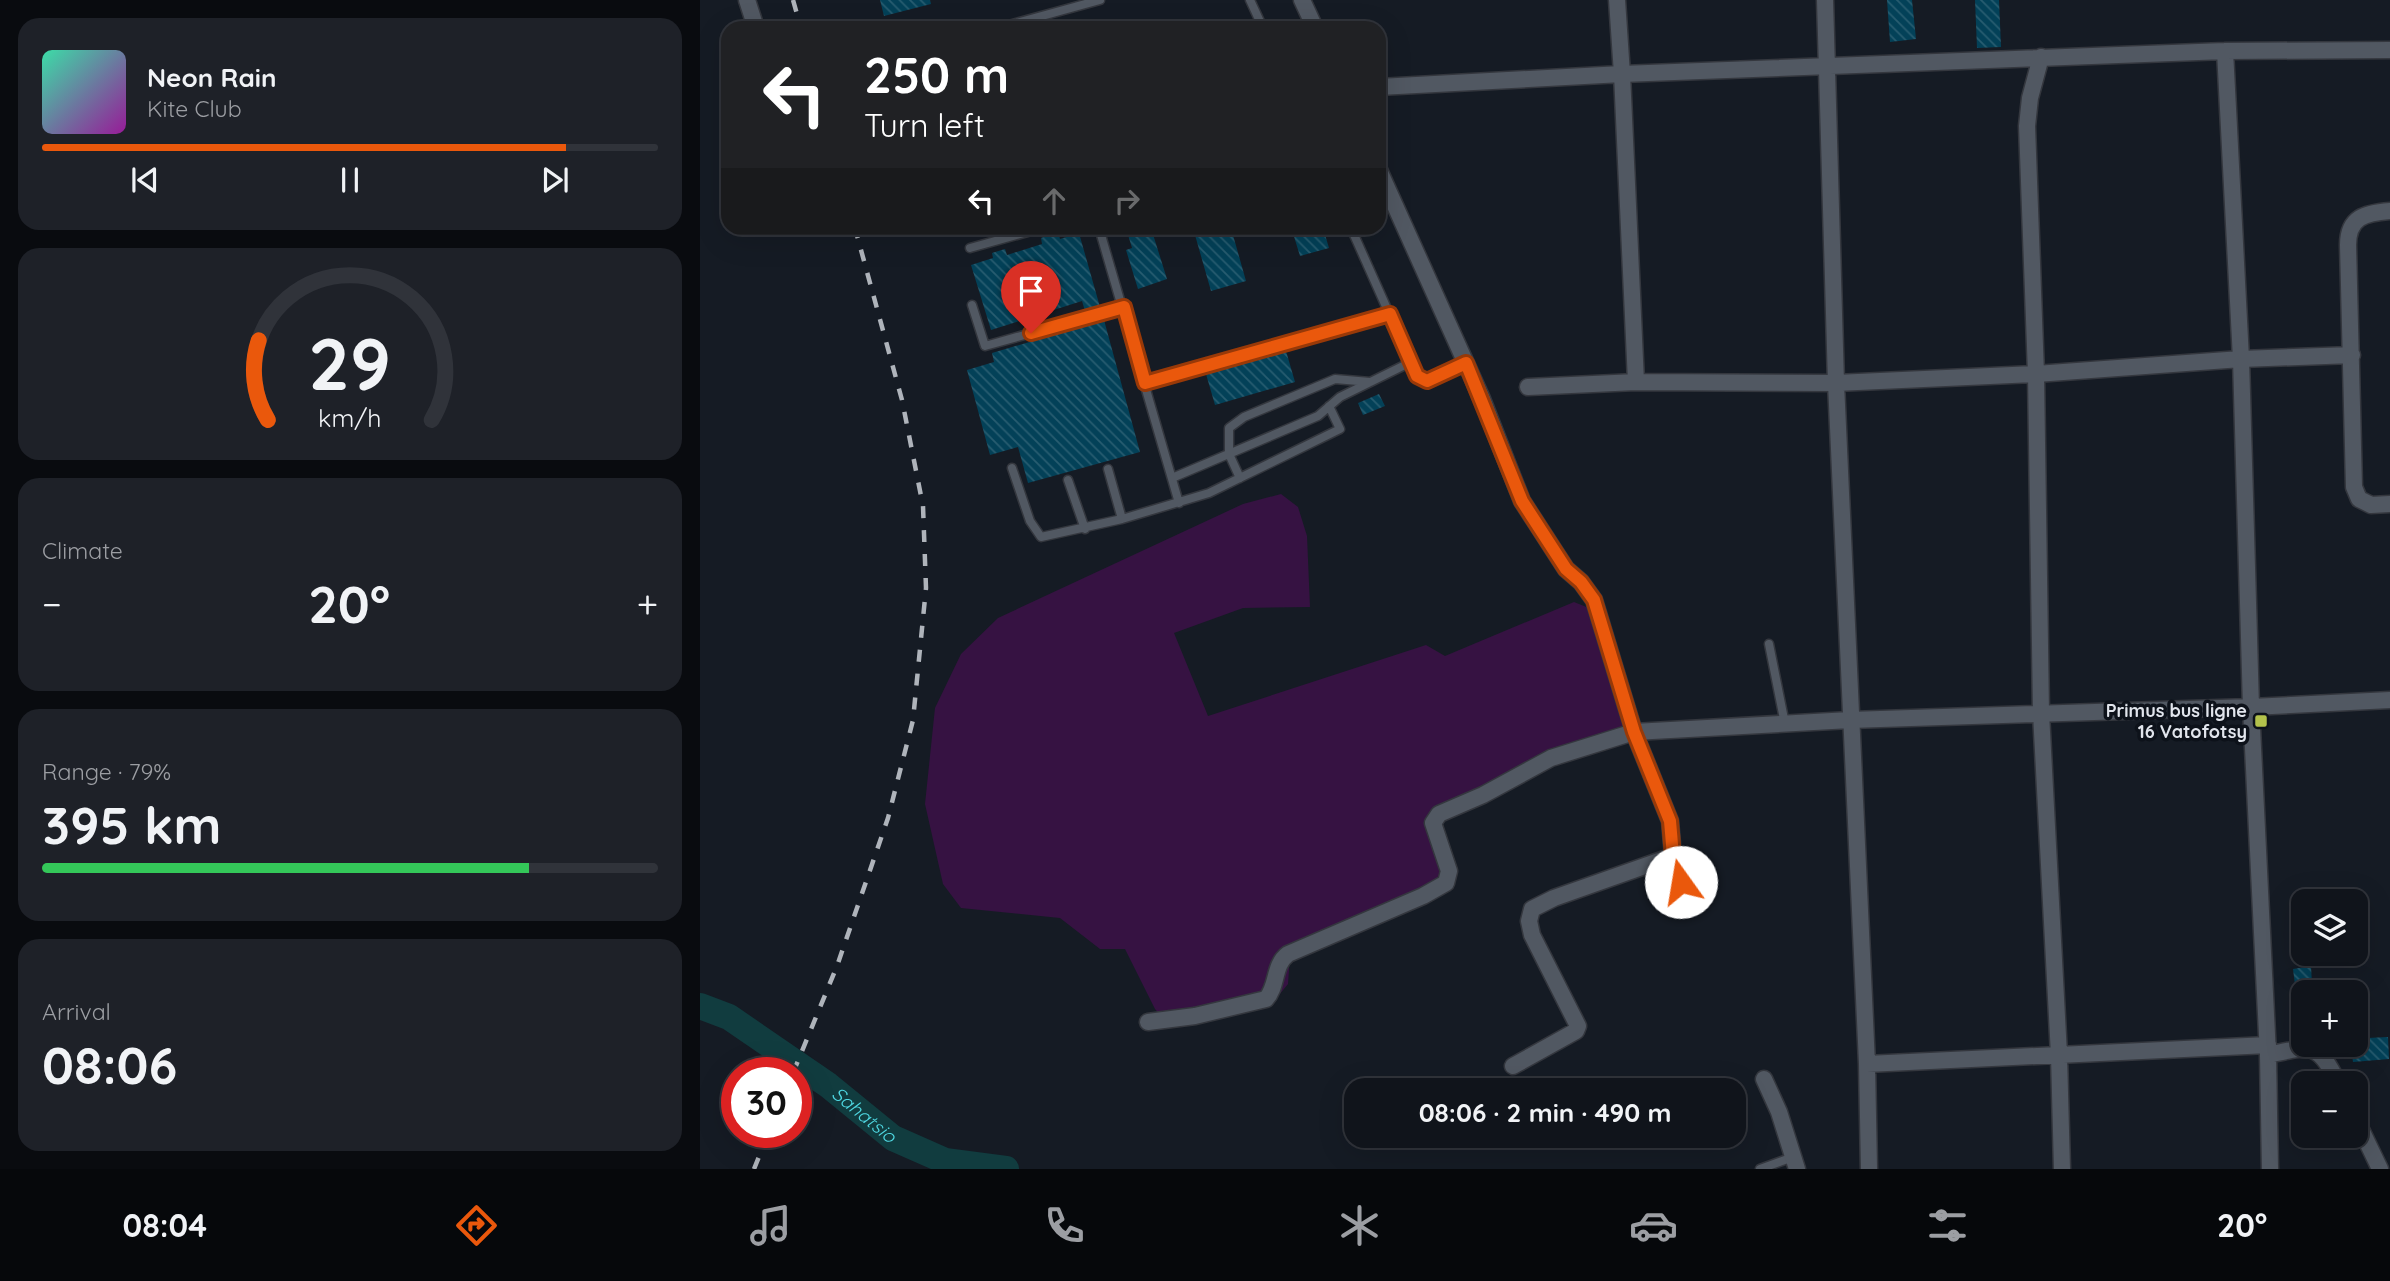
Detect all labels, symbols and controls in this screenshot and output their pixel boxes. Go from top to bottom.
text: 250 m [864,44,1009,105]
icon: left [749,49,840,140]
text: Neon Rain [147,61,276,94]
text: Kite Club [147,94,242,123]
text: Turn left [864,105,985,145]
icon: previous [126,161,164,199]
icon: pause [331,161,369,199]
icon: next [536,161,574,199]
icon: left [962,182,1000,220]
icon: ahead [1035,182,1073,220]
icon: right [1108,182,1146,220]
pin [1001,261,1061,333]
icon: arrive [1012,272,1050,310]
text: 29 [309,318,391,409]
text: km/h [318,402,382,433]
text: Climate [42,536,123,565]
text: 20° [308,571,390,636]
text: − [42,580,62,628]
text: + [637,580,658,628]
place label: Primus bus ligne 16 Vatofotsy [2106,699,2247,743]
marker: Primus bus ligne 16 Vatofotsy [2253,713,2269,729]
text: Range · 79% [42,757,171,786]
text: 395 km [42,792,222,857]
position arrow [1644,845,1718,919]
map controls [2291,889,2368,1148]
button: layers [2291,889,2368,966]
button: + [2291,980,2368,1057]
text: Arrival [42,997,111,1026]
text: 08:06 [42,1032,177,1097]
speed limit sign: 30 [721,1057,812,1148]
button: − [2291,1071,2368,1148]
water label: Sahatsio [827,1081,902,1149]
text: 08:06 · 2 min · 490 m [1419,1096,1671,1129]
icon: directions [452,1201,501,1250]
icon: music [746,1201,795,1250]
icon: phone [1040,1201,1089,1250]
icon: climate [1335,1201,1384,1250]
icon: car [1629,1201,1678,1250]
icon: filters [1923,1201,1972,1250]
text: 08:04 [123,1205,207,1245]
text: 20° [2217,1205,2267,1245]

